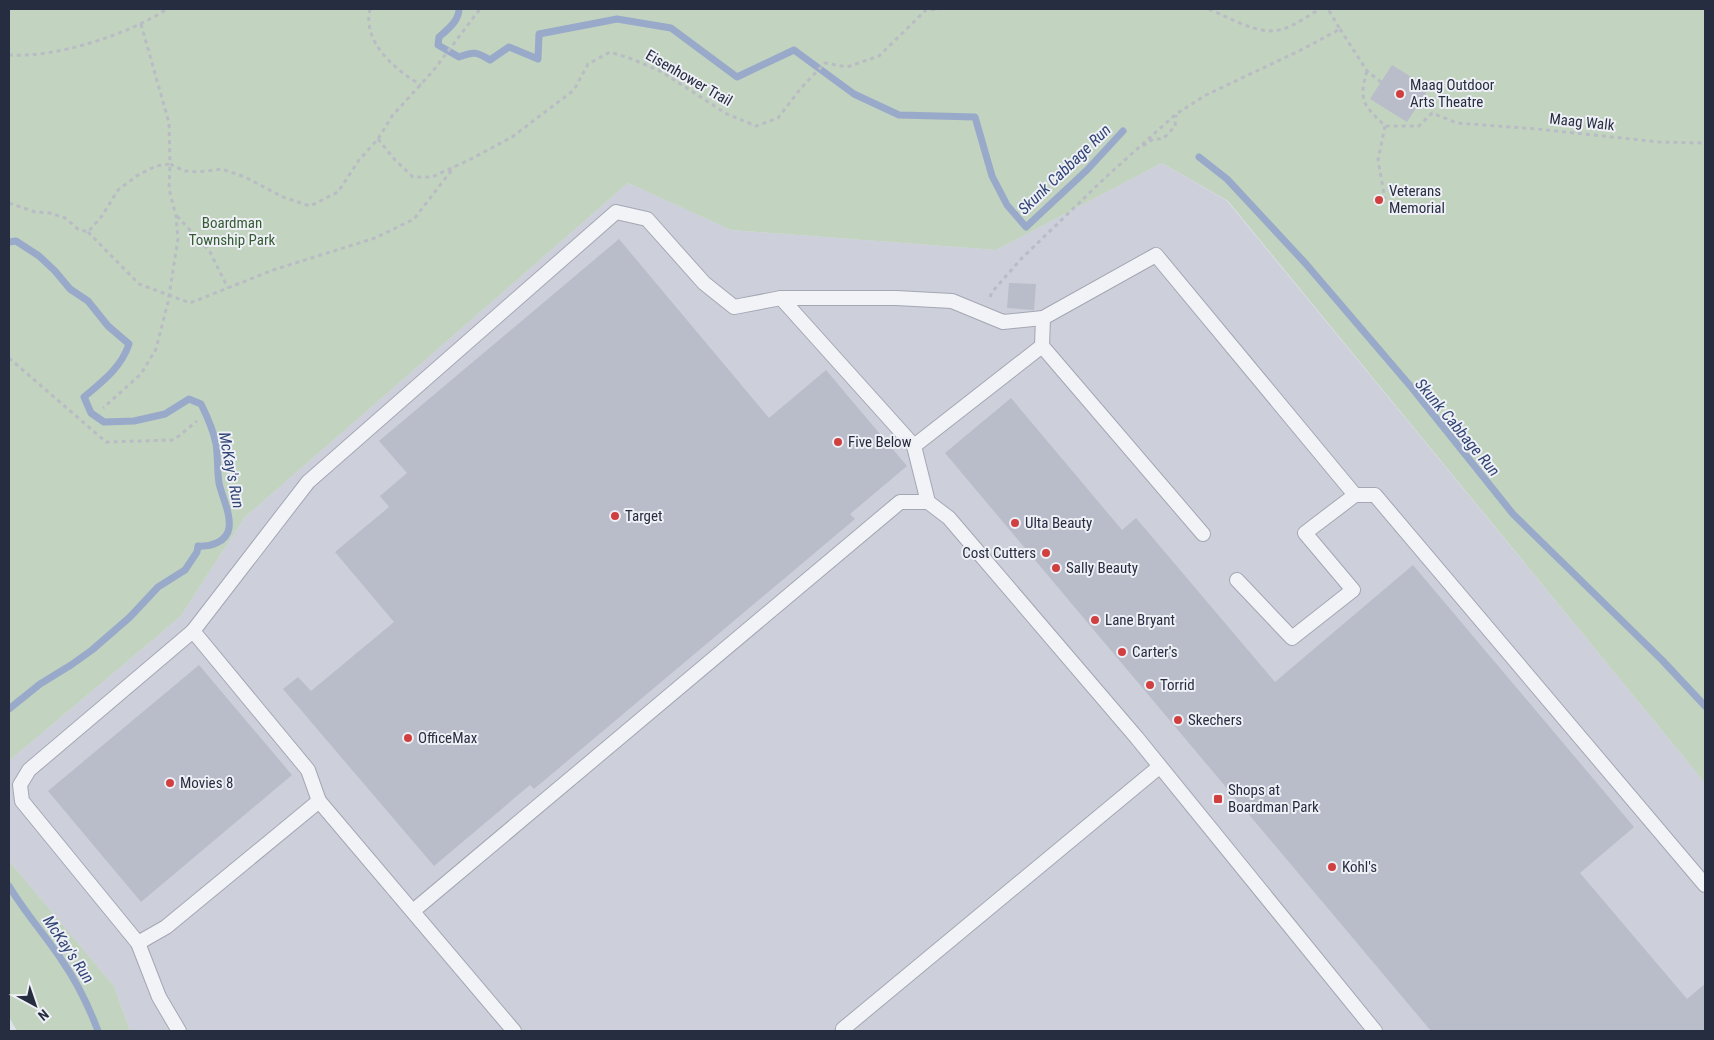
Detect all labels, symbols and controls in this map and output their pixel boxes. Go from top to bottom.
street label: Eisenhower Trail [643,46,735,110]
place label: Maag Outdoor Arts Theatre [1410,76,1495,111]
marker: Maag Outdoor Arts Theatre [1394,88,1406,100]
street label: Maag Walk [1549,110,1616,134]
water label: Skunk Cabbage Run [1014,120,1115,218]
place label: Veterans Memorial [1389,182,1445,217]
marker: Veterans Memorial [1373,194,1385,206]
park label: Boardman Township Park [189,214,276,249]
water label: Skunk Cabbage Run [1411,375,1504,480]
water label: McKay's Run [215,430,248,510]
place label: Five Below [848,433,912,451]
marker: Five Below [832,436,844,448]
place label: Target [625,507,662,525]
marker: Target [609,510,621,522]
place label: Ulta Beauty [1025,514,1092,532]
marker: Ulta Beauty [1009,517,1021,529]
place label: Cost Cutters [962,544,1036,562]
marker: Cost Cutters [1040,547,1052,559]
place label: Sally Beauty [1066,559,1138,577]
marker: Sally Beauty [1050,562,1062,574]
place label: Lane Bryant [1105,611,1175,629]
marker: Lane Bryant [1089,614,1101,626]
place label: Carter's [1132,643,1178,661]
marker: Carter's [1116,646,1128,658]
place label: Torrid [1160,676,1195,694]
marker: Torrid [1144,679,1156,691]
place label: Skechers [1188,711,1242,729]
marker: Skechers [1172,714,1184,726]
place label: OfficeMax [418,729,478,747]
marker: OfficeMax [402,732,414,744]
place label: Movies 8 [180,774,233,792]
marker: Movies 8 [164,777,176,789]
place label: Shops at Boardman Park [1228,781,1319,816]
marker: Shops at Boardman Park [1212,793,1224,805]
place label: Kohl's [1342,858,1377,876]
marker: Kohl's [1326,861,1338,873]
water label: McKay's Run [39,912,98,987]
north arrow [10,980,60,1030]
text: N [35,1006,52,1024]

